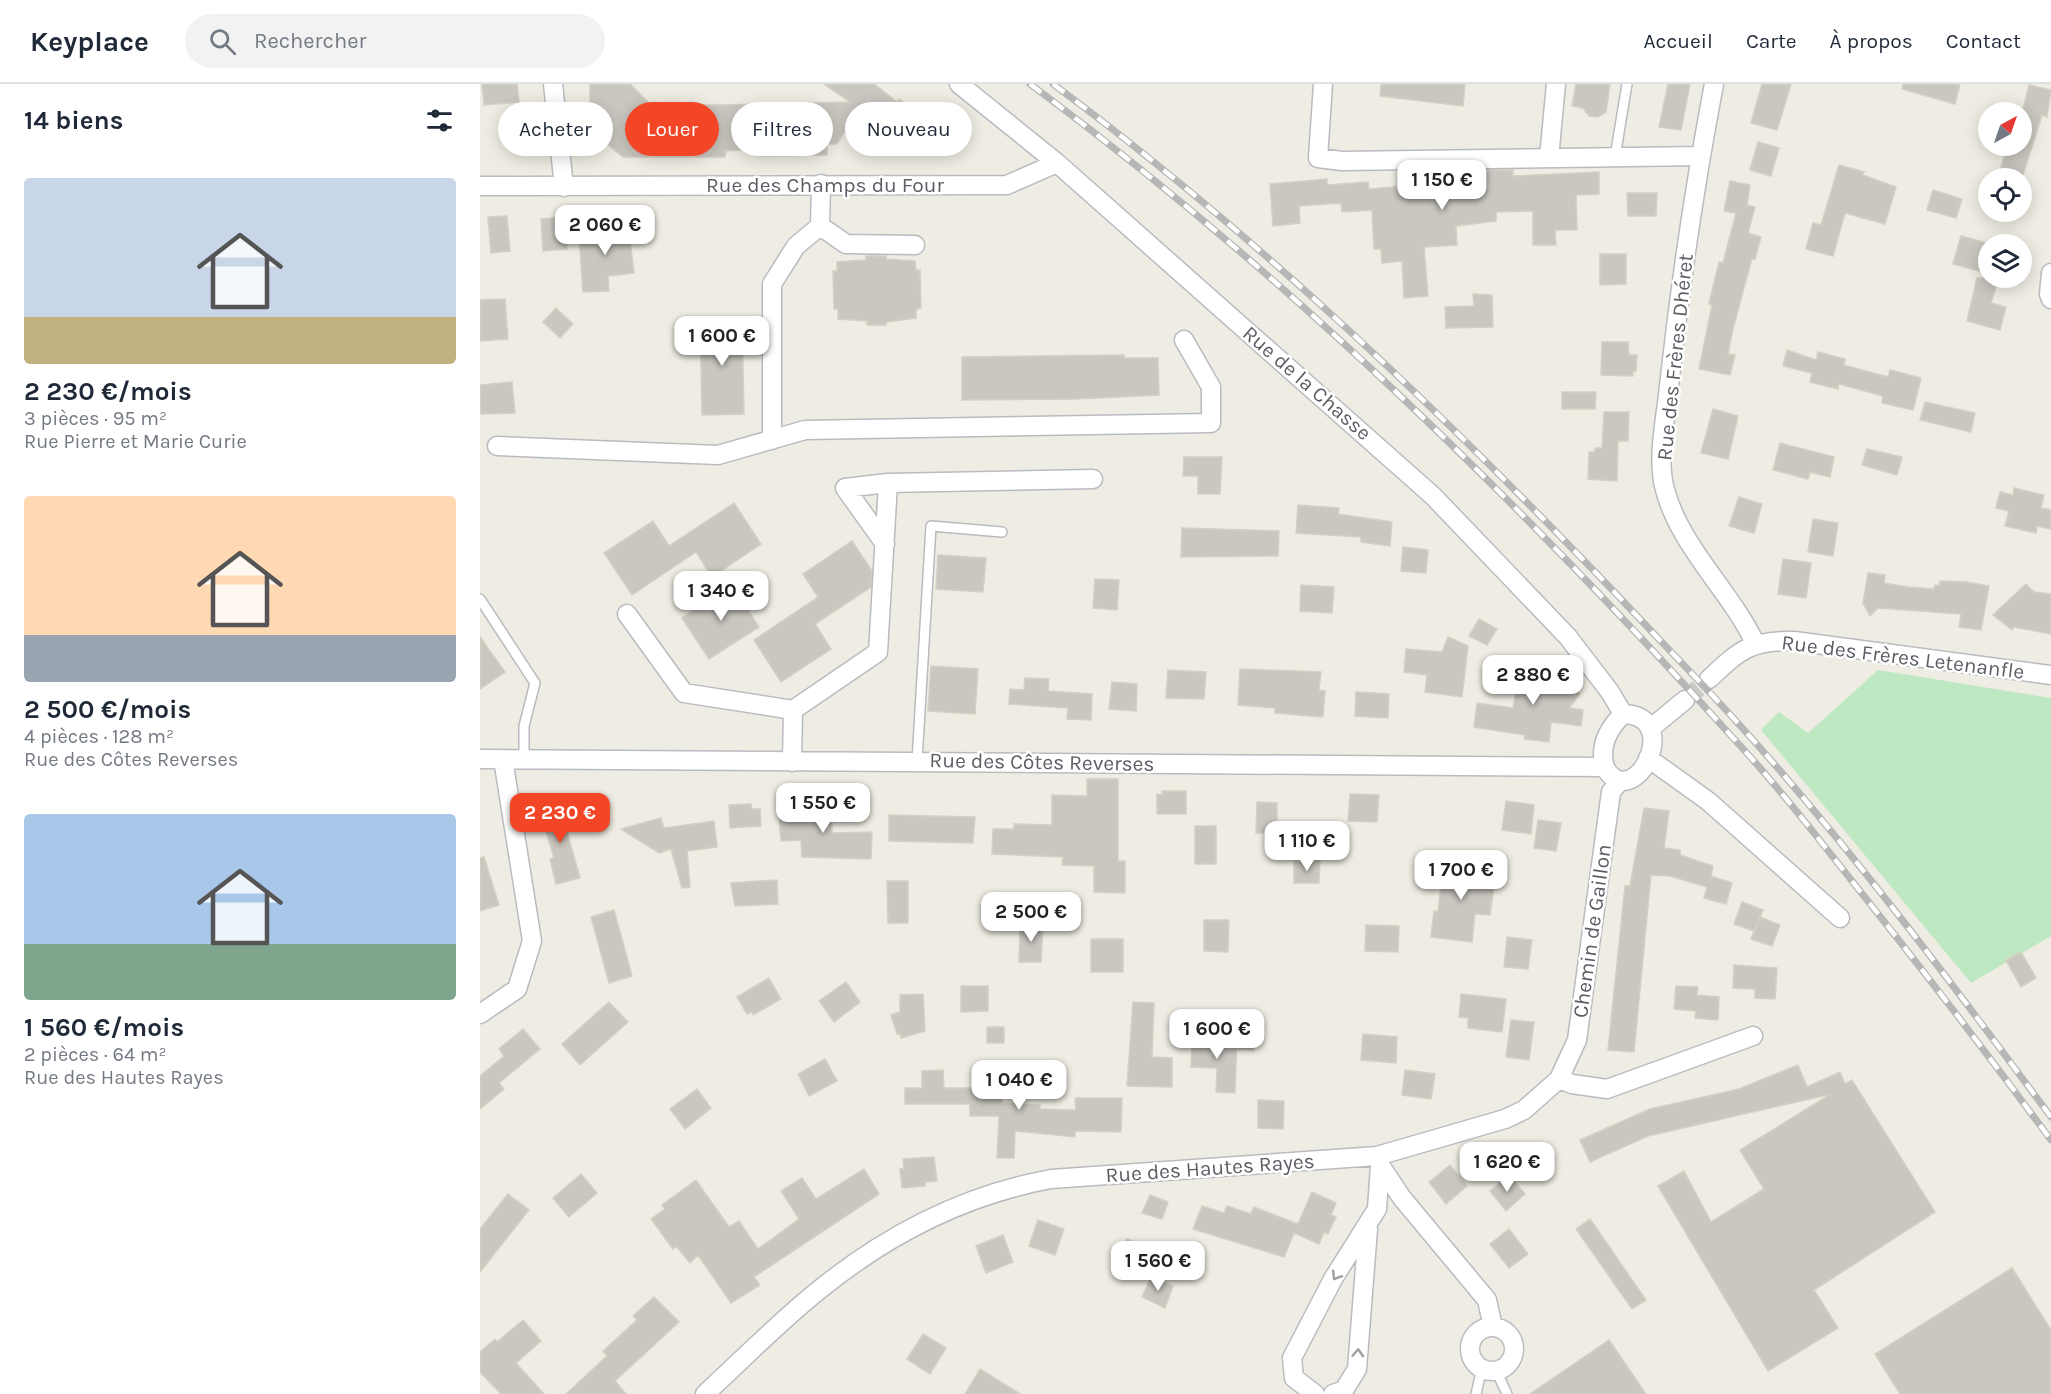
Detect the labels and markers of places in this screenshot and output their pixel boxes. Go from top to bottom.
pin: 1 150 € [1387,160,1497,211]
pin: 2 060 € [550,205,660,256]
pin: 1 600 € [667,316,777,367]
pin: 1 340 € [666,571,776,622]
pin: 2 880 € [1478,655,1588,706]
pin: 1 550 € [768,783,878,834]
pin: 2 230 € [505,793,615,844]
pin: 1 110 € [1252,821,1362,872]
pin: 1 700 € [1406,850,1516,901]
pin: 2 500 € [976,892,1086,943]
pin: 1 600 € [1162,1009,1272,1060]
pin: 1 040 € [964,1060,1074,1111]
pin: 1 620 € [1452,1142,1562,1193]
pin: 1 560 € [1103,1241,1213,1292]

